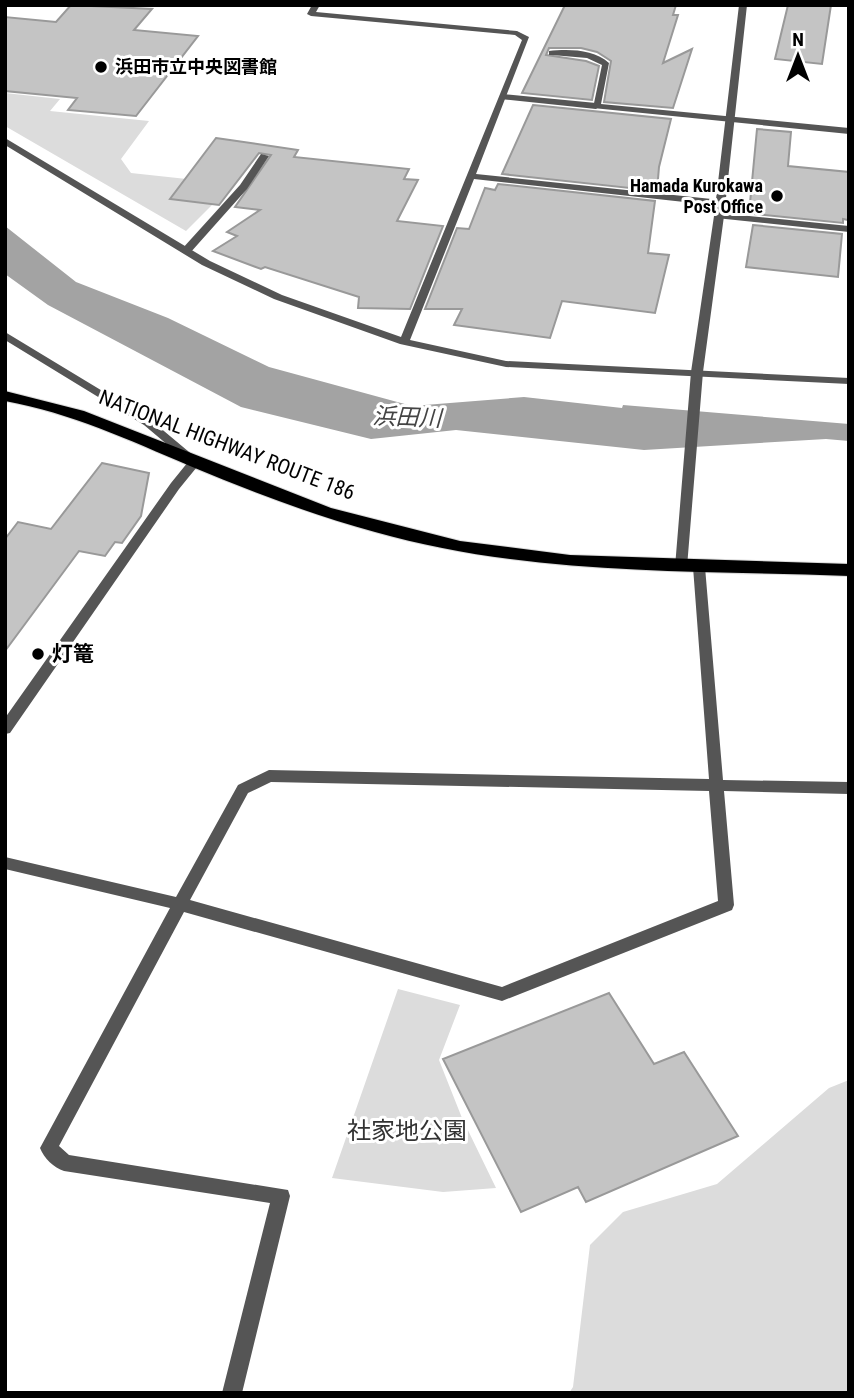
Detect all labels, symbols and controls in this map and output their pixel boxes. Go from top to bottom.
north arrow [763,21,833,91]
text: N [792,28,804,51]
place label: 浜田市立中央図書館 [115,56,277,77]
marker: 浜田市立中央図書館 [93,59,109,75]
place label: Hamada Kurokawa Post Office [630,175,763,217]
marker: Hamada Kurokawa Post Office [769,188,785,204]
street label: NATIONAL HIGHWAY ROUTE 186 [96,385,358,505]
water label: 浜田川 [372,403,445,432]
place label: 灯篭 [52,642,94,666]
marker: 灯篭 [30,646,46,662]
park label: 社家地公園 [347,1117,467,1145]

